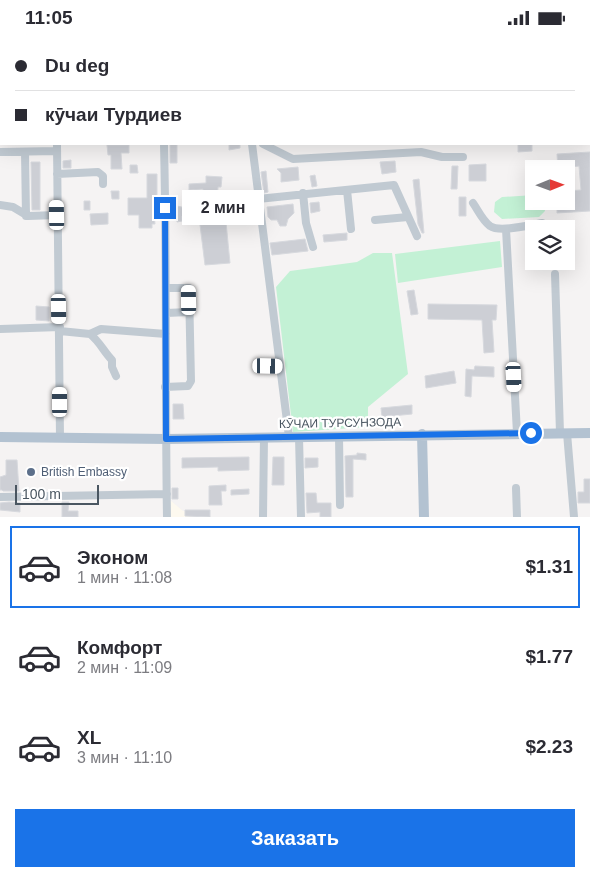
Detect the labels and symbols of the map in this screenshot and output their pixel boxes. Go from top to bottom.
north arrow [525,160,575,210]
callout: 2 мин [182,191,265,225]
route end [154,197,176,219]
car [49,200,64,230]
car [181,285,196,315]
car [51,294,66,324]
car [252,358,283,374]
car [505,362,522,392]
car [52,387,67,417]
street label: КӮЧАИ ТУРСУНЗОДА [279,415,401,431]
route start [520,422,542,444]
place label: British Embassy [41,465,127,479]
marker: British Embassy [25,466,37,478]
scale bar [15,482,99,505]

